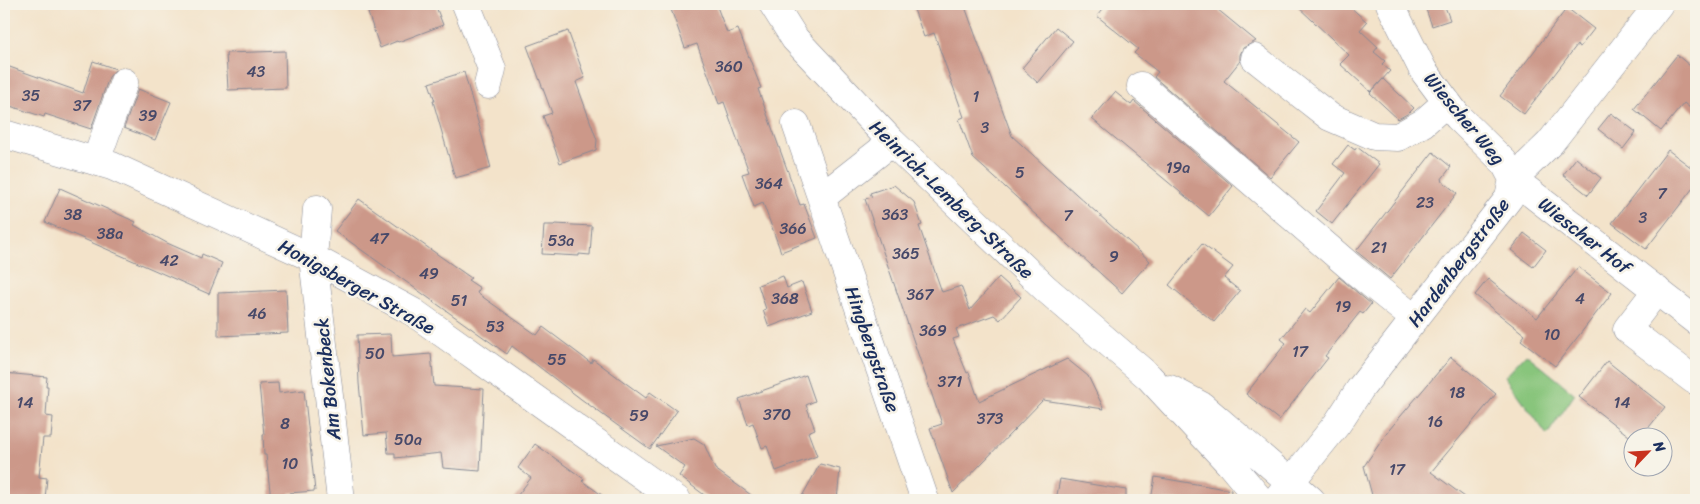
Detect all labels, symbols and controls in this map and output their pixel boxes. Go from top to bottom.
house number: 360 [715,52,743,81]
house number: 43 [247,57,266,86]
street label: Wiescher Weg [1415,64,1514,173]
house number: 35 [22,81,41,110]
house number: 1 [973,82,980,111]
house number: 37 [73,91,92,120]
house number: 39 [139,101,157,130]
street label: Heinrich-Lemberg-Straße [861,111,1042,287]
house number: 3 [981,113,990,142]
house number: 19a [1166,153,1190,182]
house number: 5 [1015,158,1025,187]
house number: 364 [755,169,783,198]
house number: 7 [1657,179,1667,208]
house number: 23 [1416,188,1434,217]
street label: Wiescher Hof [1531,188,1641,284]
street label: Hardenbergstraße [1399,190,1518,334]
house number: 38 [64,200,83,229]
house number: 363 [882,200,909,229]
house number: 7 [1063,201,1073,230]
house number: 3 [1639,203,1648,232]
house number: 366 [780,214,806,243]
house number: 38a [97,219,123,248]
house number: 47 [369,224,389,253]
house number: 53a [548,226,574,255]
street label: Honigsberger Straße [272,230,441,343]
house number: 21 [1371,233,1387,262]
house number: 365 [892,239,920,268]
house number: 9 [1109,242,1119,271]
house number: 42 [159,246,179,275]
house number: 49 [419,259,439,288]
house number: 367 [906,280,934,309]
street label: Hingbergstraße [835,281,910,417]
house number: 368 [771,284,799,313]
house number: 4 [1575,284,1585,313]
house number: 51 [451,286,467,315]
house number: 19 [1335,292,1352,321]
house number: 46 [247,299,267,328]
house number: 53 [486,312,504,341]
street label: Am Bokenbeck [305,316,350,443]
house number: 369 [919,316,947,345]
house number: 10 [1544,320,1560,349]
house number: 17 [1292,337,1309,366]
house number: 50 [365,339,385,368]
house number: 55 [547,345,567,374]
house number: 371 [938,367,963,396]
house number: 18 [1449,378,1466,407]
house number: 14 [17,388,33,417]
house number: 14 [1614,388,1630,417]
house number: 370 [763,400,791,429]
house number: 59 [629,401,649,430]
house number: 373 [977,404,1004,433]
house number: 16 [1427,407,1443,436]
house number: 8 [280,409,290,438]
house number: 50a [394,425,422,454]
north arrow [1622,426,1672,476]
text: N [1646,436,1673,457]
house number: 10 [282,449,298,478]
house number: 17 [1389,455,1406,484]

